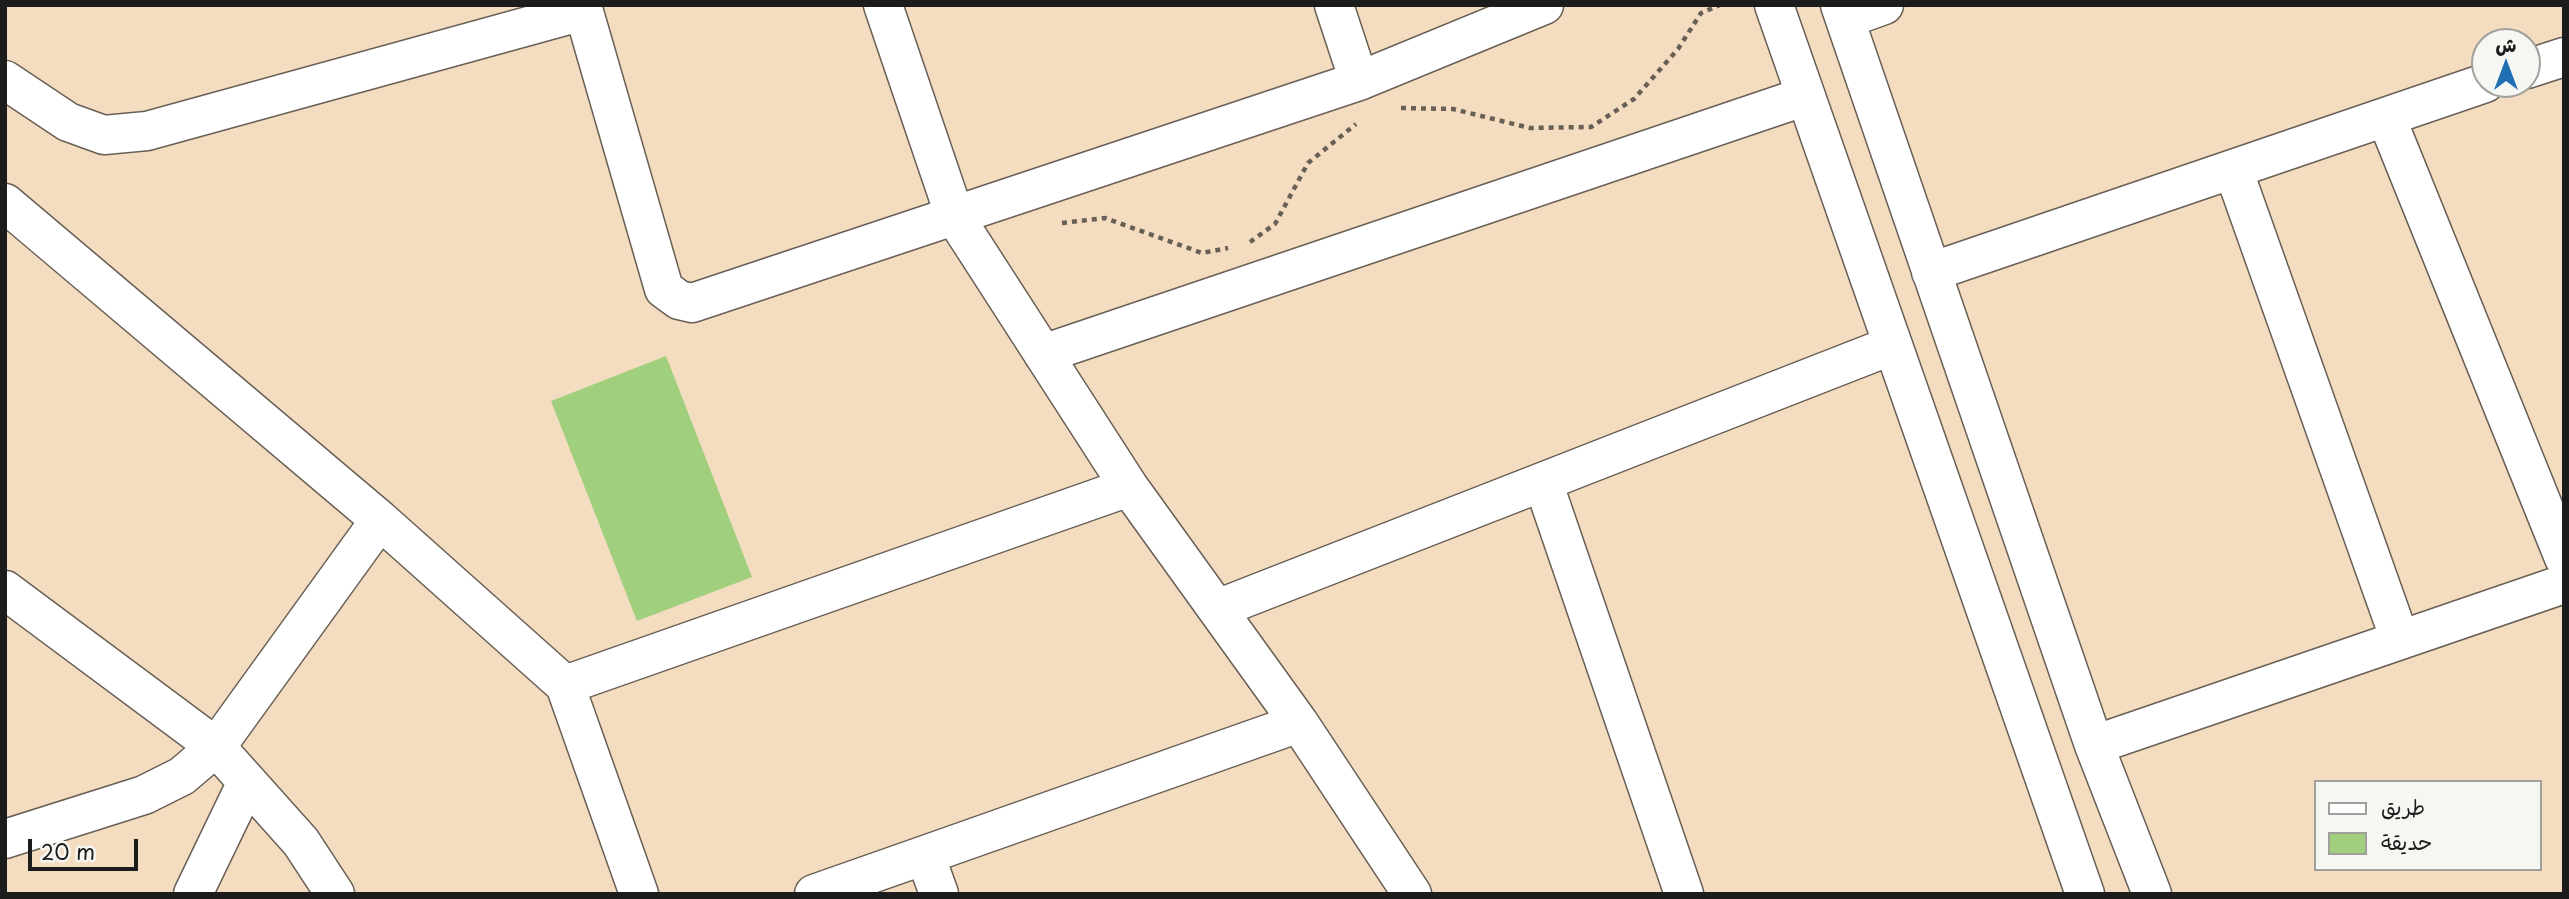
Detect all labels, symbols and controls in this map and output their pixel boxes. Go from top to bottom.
north arrow [2471,28,2541,98]
text: ش [2496,30,2516,58]
legend [2314,780,2541,871]
text: طريق [2381,790,2425,822]
scale bar [32,825,142,869]
text: حديقة [2381,825,2432,857]
text: 20 m [41,835,95,867]

